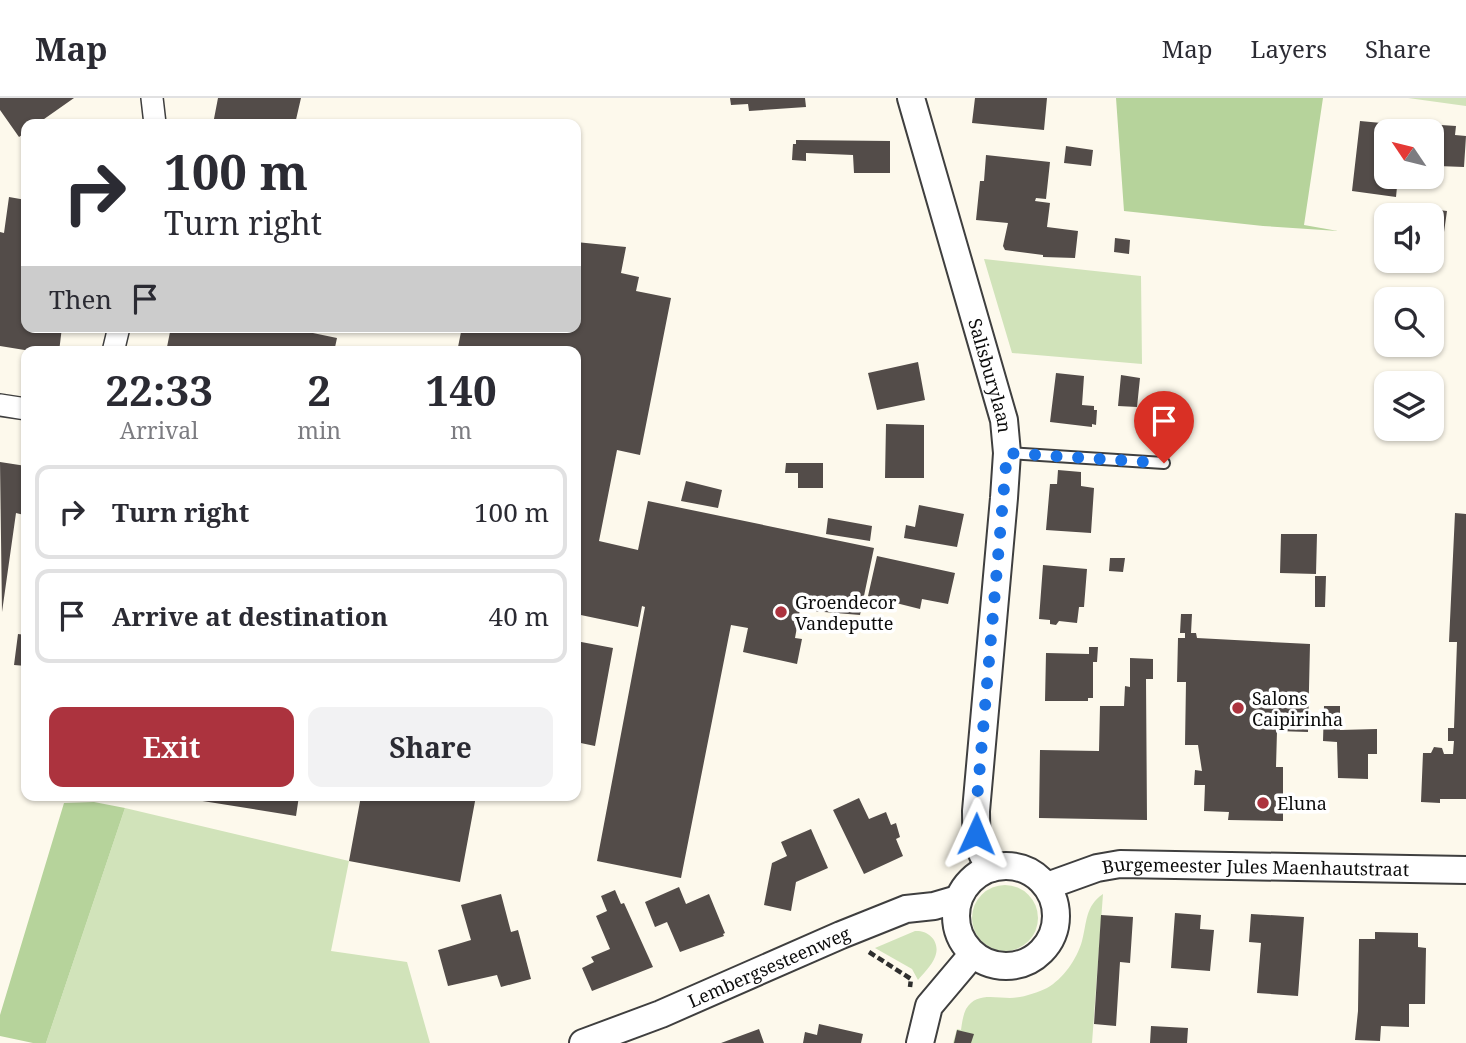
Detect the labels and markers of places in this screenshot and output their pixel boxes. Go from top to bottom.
pin [1134,391,1194,463]
place label: Groendecor Vandeputte [795,590,897,635]
marker: Groendecor Vandeputte [773,604,789,620]
place label: Salons Caipirinha [1252,686,1343,731]
marker: Salons Caipirinha [1230,700,1246,716]
place label: Eluna [1277,791,1327,815]
marker: Eluna [1255,795,1271,811]

